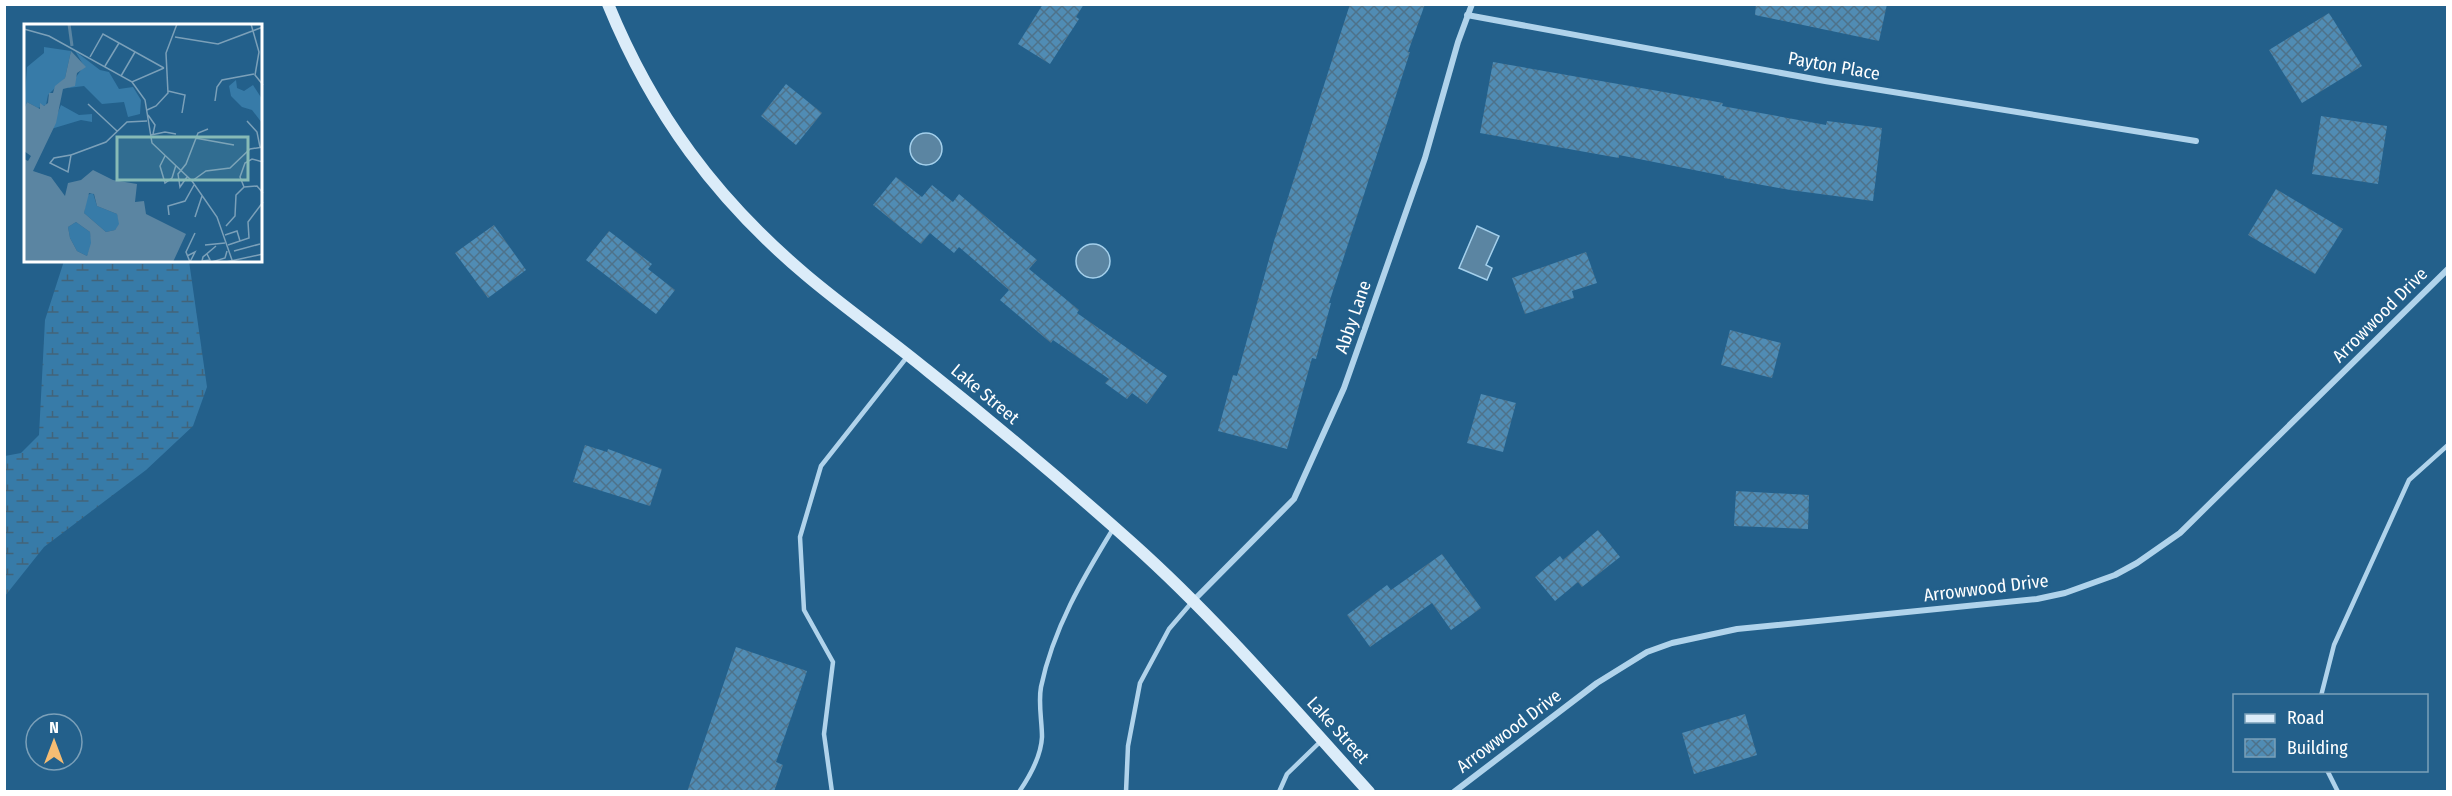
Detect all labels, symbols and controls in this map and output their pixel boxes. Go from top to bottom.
inset map [24,24,262,262]
street label: Payton Place [1786,47,1882,85]
street label: Arrowwood Drive [2328,263,2432,367]
street label: Abby Lane [1330,277,1376,356]
street label: Lake Street [946,359,1024,429]
street label: Arrowwood Drive [1922,569,2050,607]
street label: Arrowwood Drive [1452,684,1566,778]
street label: Lake Street [1302,692,1374,768]
legend [2233,694,2428,772]
text: Road [2287,707,2324,729]
north arrow [24,712,84,772]
text: N [49,718,59,737]
text: Building [2287,737,2348,759]

